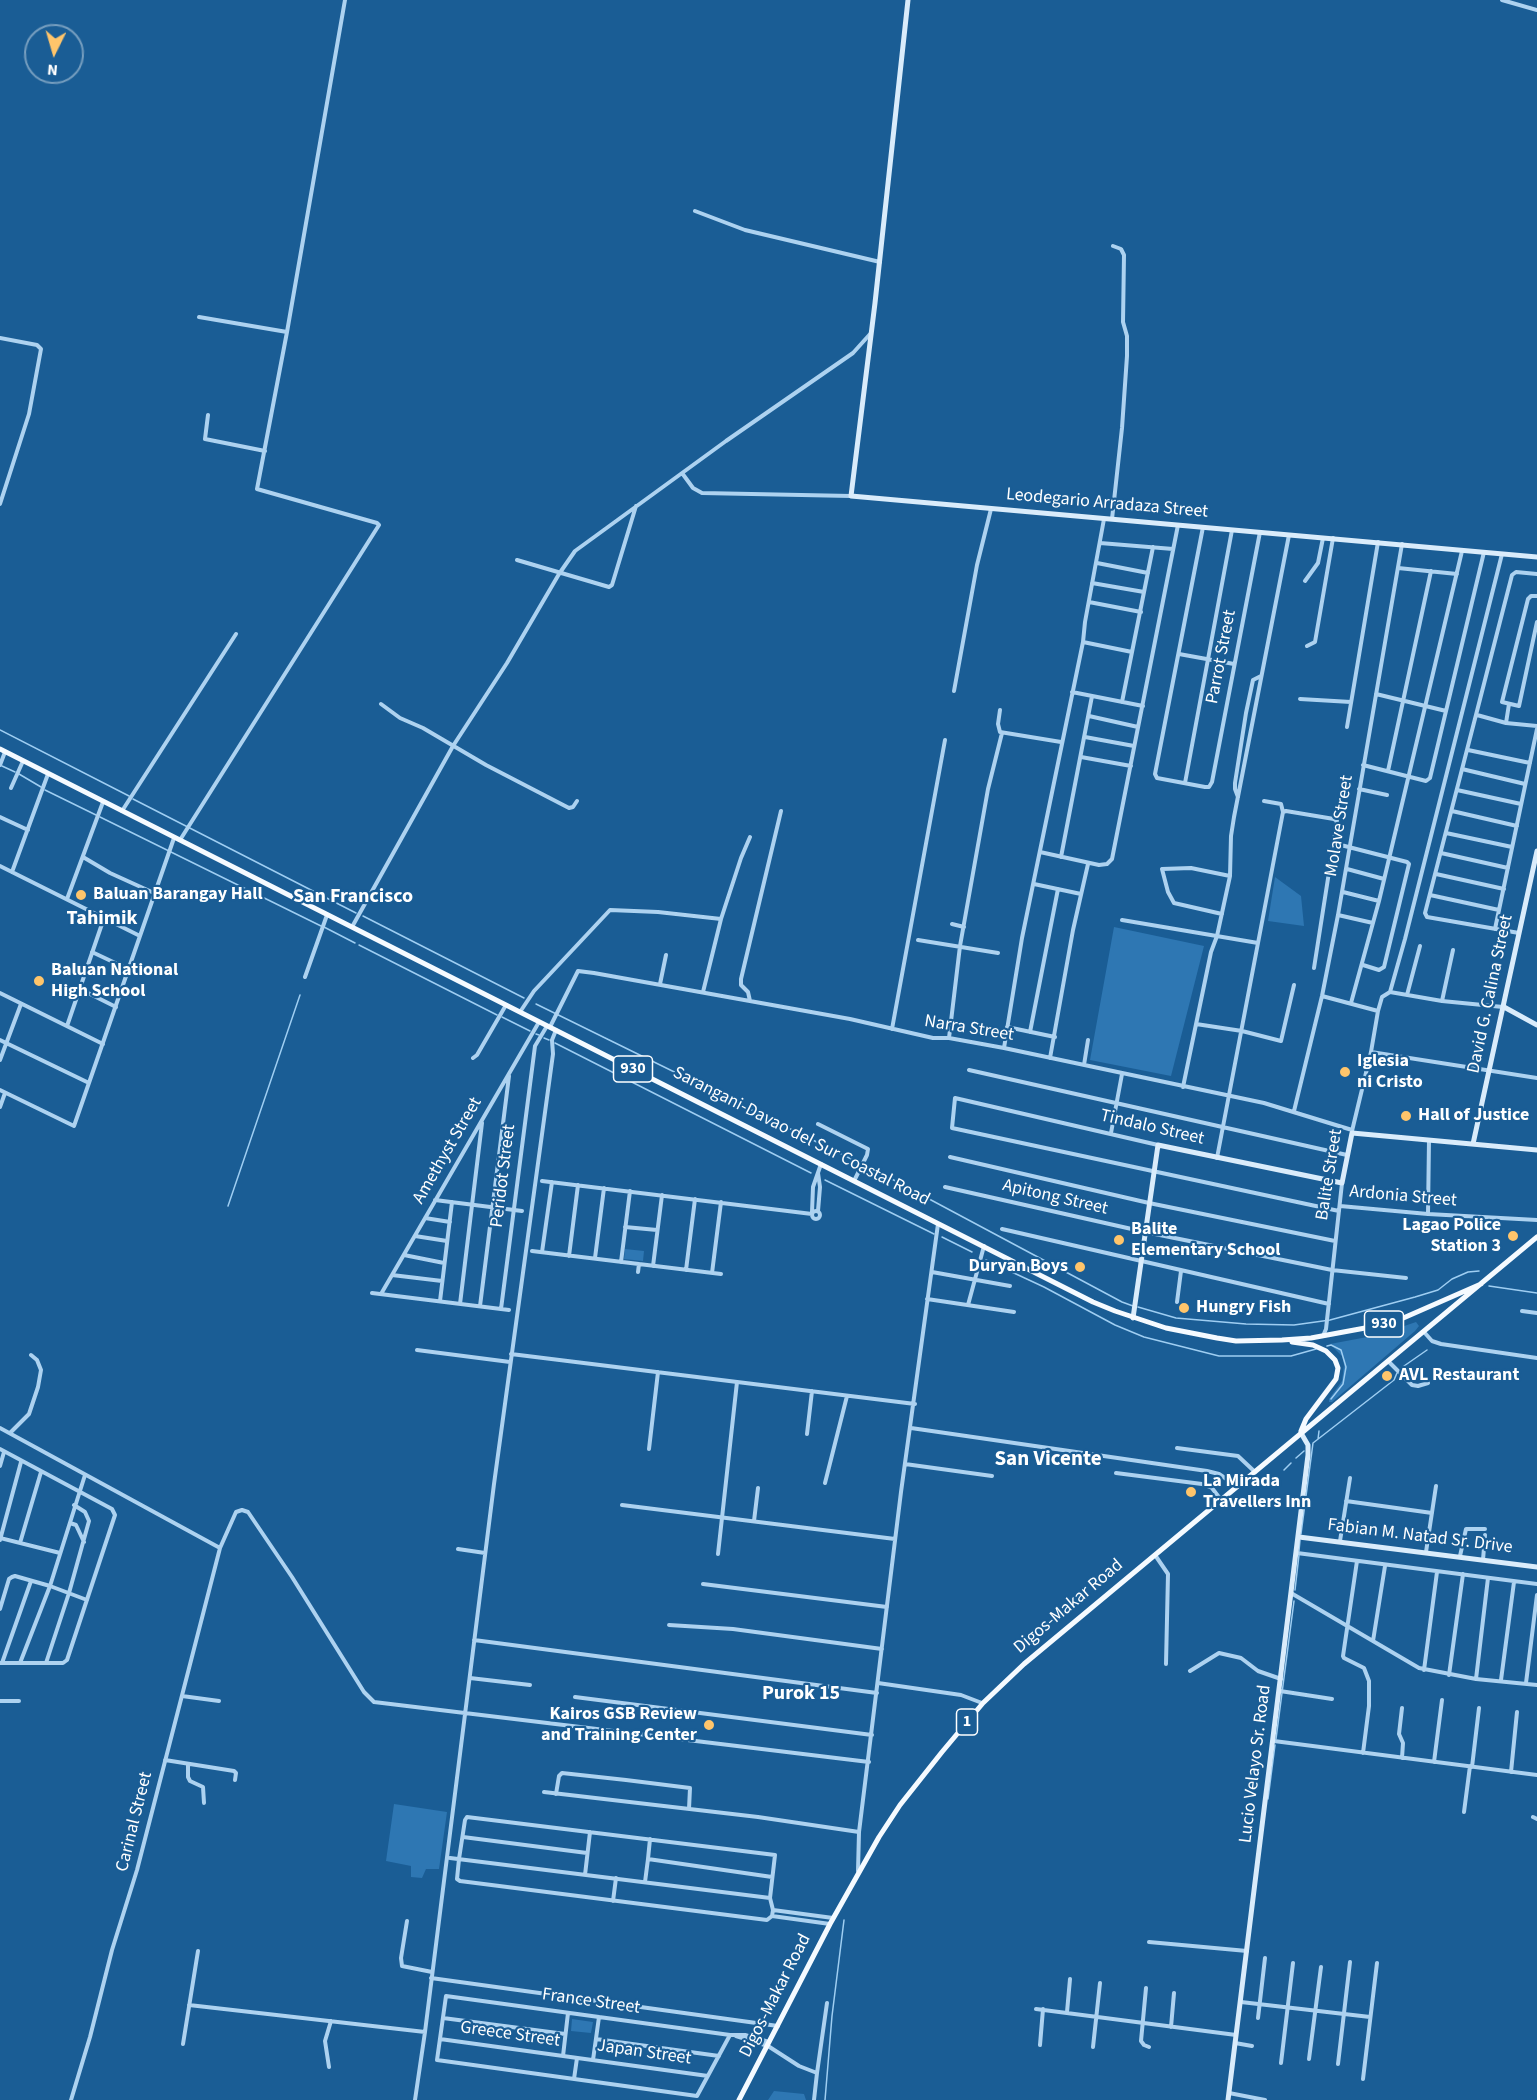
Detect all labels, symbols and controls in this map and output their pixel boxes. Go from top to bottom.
north arrow [24,24,84,84]
text: N [46,59,59,81]
street label: Leodegario Arradaza Street [1005,484,1209,524]
street label: Parrot Street [1202,608,1242,706]
street label: Molave Street [1321,774,1359,878]
place label: Baluan Barangay Hall [93,884,263,906]
district label: San Francisco [293,886,413,910]
marker: Baluan Barangay Hall [74,888,88,902]
district label: Tahimik [67,908,137,932]
street label: David G. Calina Street [1464,913,1518,1075]
place label: Baluan National High School [51,960,178,1002]
marker: Baluan National High School [32,974,46,988]
street label: Narra Street [923,1011,1015,1047]
place label: Iglesia ni Cristo [1357,1051,1423,1094]
road number: 930 [614,1056,652,1082]
street label: Sarangani-Davao del Sur Coastal Road [669,1063,933,1211]
marker: Iglesia ni Cristo [1338,1065,1352,1079]
street label: Amethyst Street [409,1094,487,1208]
place label: Hall of Justice [1418,1105,1529,1127]
street label: Tindalo Street [1098,1106,1206,1150]
marker: Hall of Justice [1399,1109,1413,1123]
street label: Peridot Street [487,1123,521,1229]
street label: Balite Street [1312,1128,1348,1222]
street label: Apitong Street [1000,1175,1110,1221]
street label: Ardonia Street [1348,1182,1458,1212]
place label: Lagao Police Station 3 [1402,1215,1501,1258]
place label: Balite Elementary School [1131,1219,1281,1262]
marker: Lagao Police Station 3 [1506,1229,1520,1243]
marker: Balite Elementary School [1112,1233,1126,1247]
place label: Duryan Boys [969,1256,1068,1278]
marker: Duryan Boys [1073,1260,1087,1274]
place label: Hungry Fish [1196,1297,1291,1319]
marker: Hungry Fish [1177,1301,1191,1315]
road number: 930 [1364,1311,1404,1337]
place label: AVL Restaurant [1399,1365,1519,1387]
marker: AVL Restaurant [1380,1369,1394,1383]
district label: San Vicente [994,1447,1102,1473]
place label: La Mirada Travellers Inn [1203,1471,1311,1514]
marker: La Mirada Travellers Inn [1184,1485,1198,1499]
street label: Fabian M. Natad Sr. Drive [1326,1515,1514,1559]
street label: Digos-Makar Road [1010,1555,1128,1659]
district label: Purok 15 [762,1683,840,1707]
street label: Lucio Velayo Sr. Road [1236,1684,1276,1844]
place label: Kairos GSB Review and Training Center [541,1704,697,1746]
road number: 1 [956,1709,978,1735]
marker: Kairos GSB Review and Training Center [702,1718,716,1732]
street label: Carinal Street [112,1770,158,1874]
street label: Digos-Makar Road [736,1931,816,2061]
street label: France Street [541,1984,641,2020]
street label: Greece Street [459,2017,561,2053]
street label: Japan Street [595,2036,693,2070]

